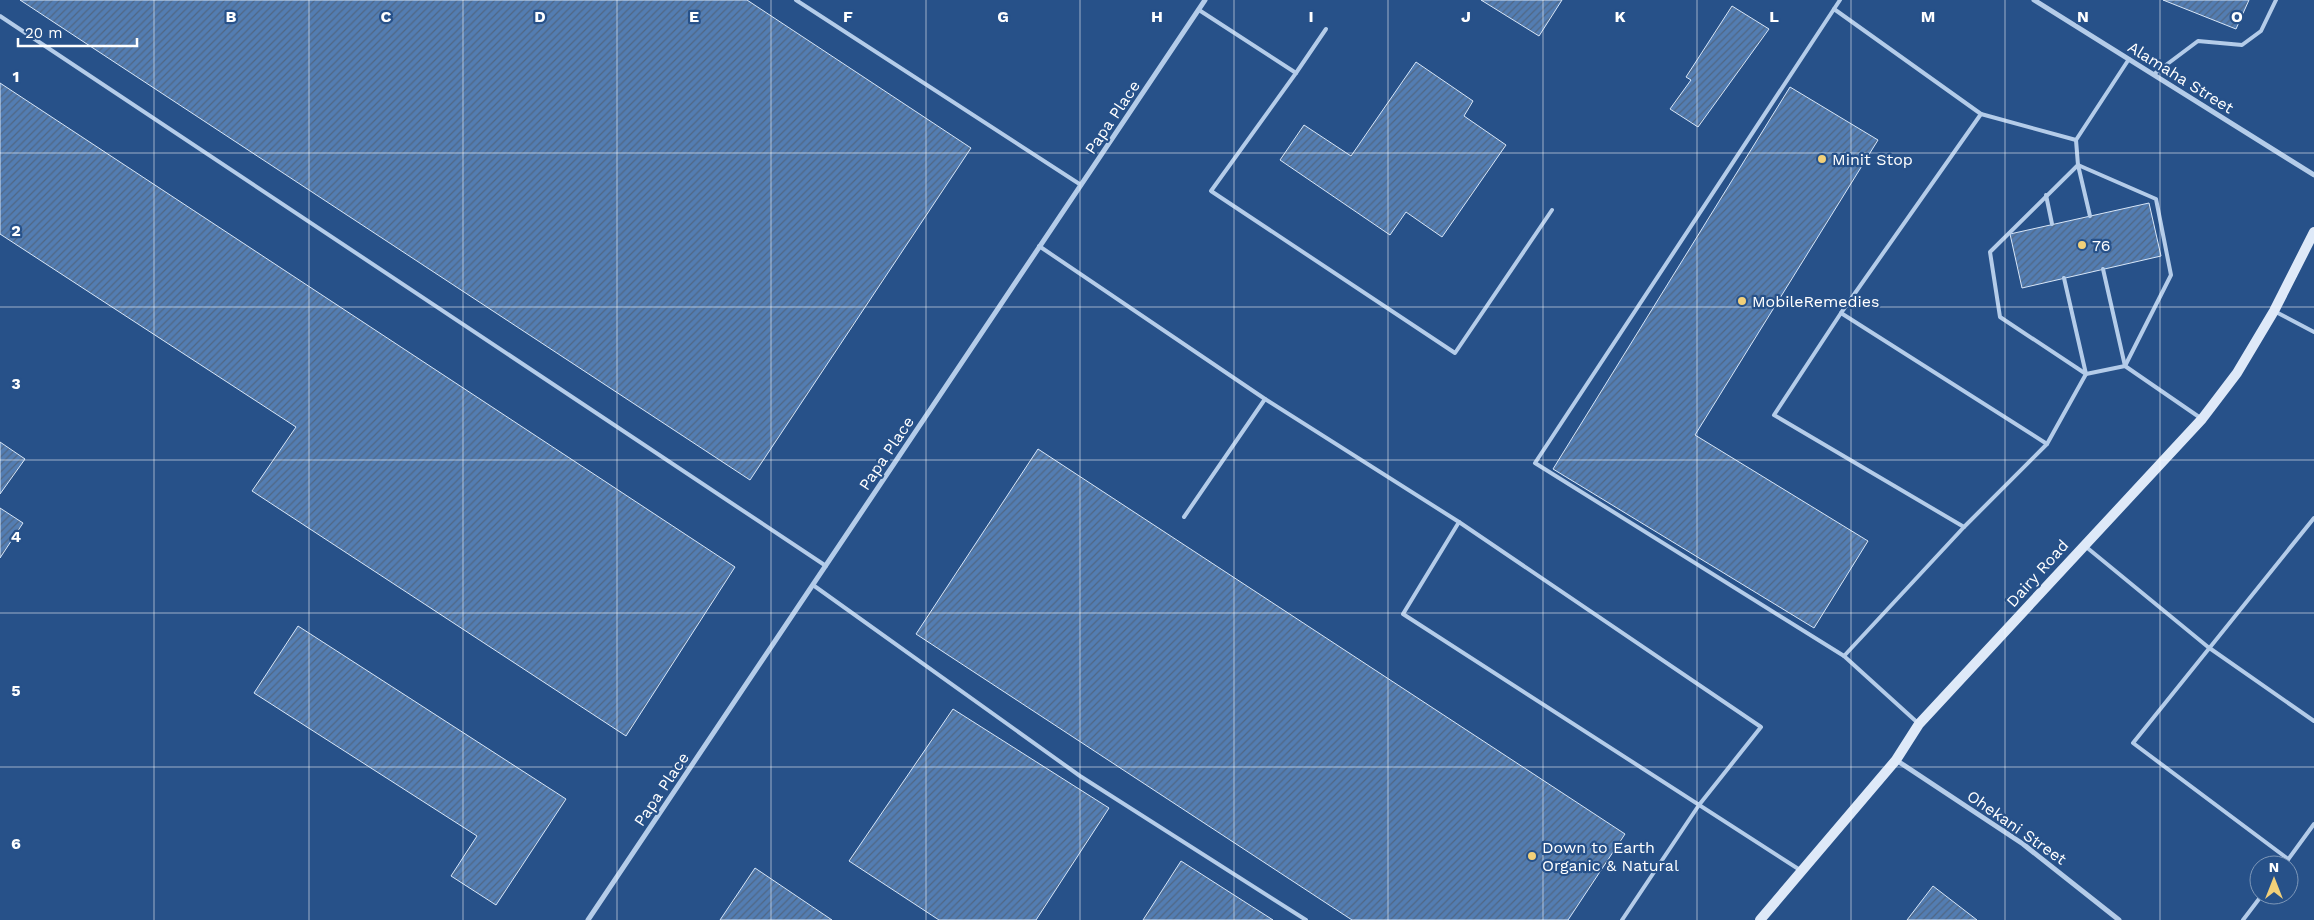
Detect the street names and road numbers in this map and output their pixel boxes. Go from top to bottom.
street label: Alamaha Street [2124,37,2237,118]
street label: Papa Place [1081,77,1144,158]
street label: Papa Place [855,413,918,494]
street label: Dairy Road [2002,536,2072,611]
street label: Papa Place [630,749,693,830]
street label: Ohekani Street [1963,786,2070,869]

